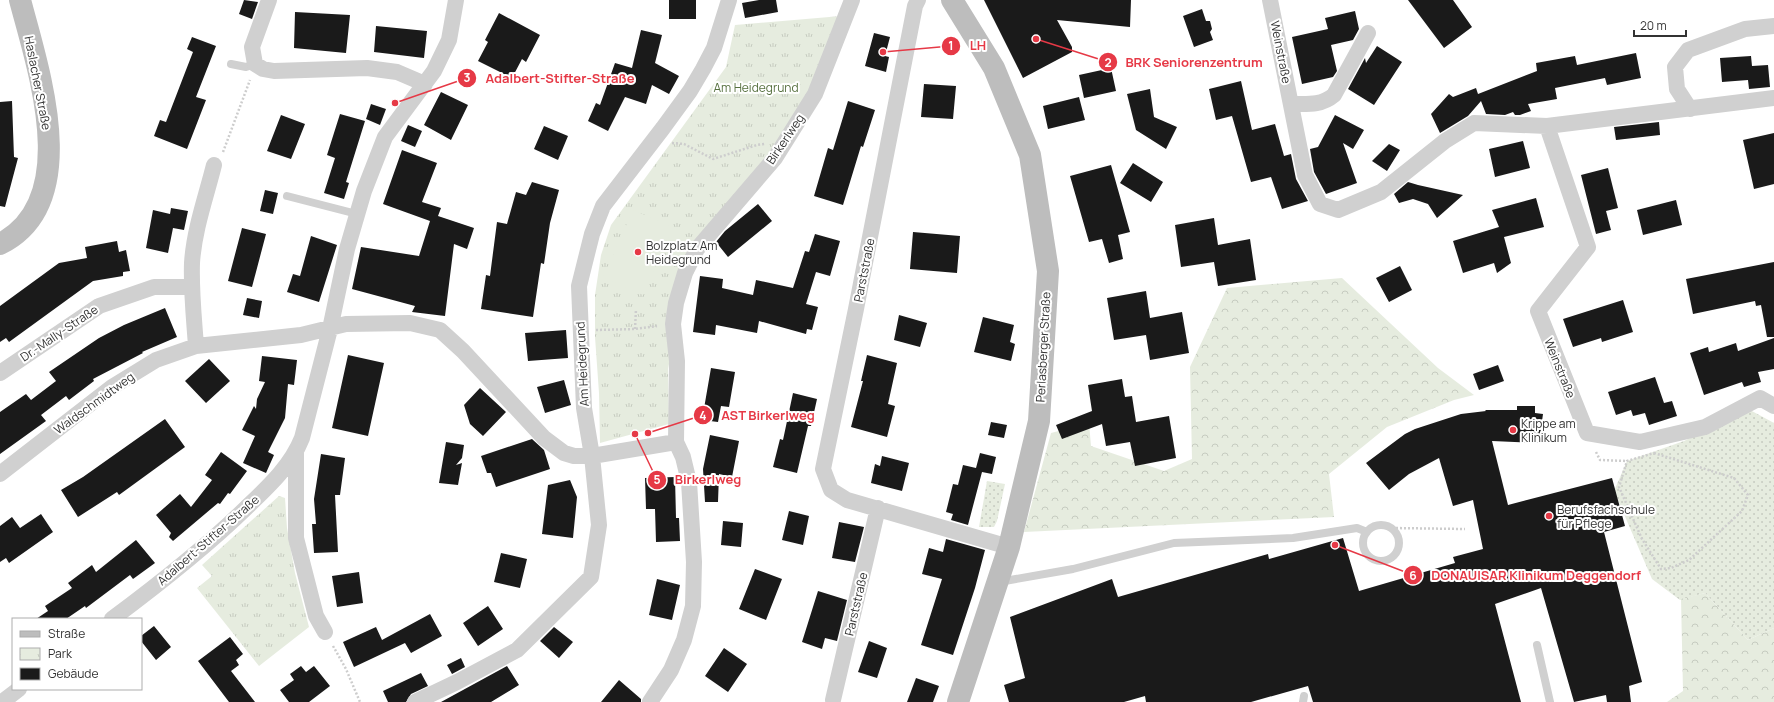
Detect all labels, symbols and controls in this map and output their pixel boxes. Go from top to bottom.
scale bar [1634,12,1686,38]
text: 20 m [1640,17,1667,34]
street label: Weinstraße [1267,19,1295,85]
callout: LH [941,33,994,58]
street label: Haslacher Straße [21,35,55,131]
text: LH [970,36,986,54]
text: 1 [948,37,954,54]
callout: BRK Seniorenzentrum [1098,50,1271,75]
text: BRK Seniorenzentrum [1125,53,1263,71]
text: 2 [1104,54,1112,71]
callout: Adalbert-Stifter-Straße [457,65,642,90]
text: 3 [464,69,471,86]
text: Adalbert-Stifter-Straße [485,69,635,87]
park label: Am Heidegrund [713,79,799,96]
street label: Birkerlweg [762,110,808,168]
place label: Bolzplatz Am Heidegrund [646,237,718,268]
street label: Parststraße [849,237,879,303]
marker: Bolzplatz Am Heidegrund [633,247,643,257]
street label: Perlasberger Straße [1032,291,1054,403]
street label: Dr.-Mally-Straße [17,301,101,365]
street label: Am Heidegrund [571,321,593,407]
street label: Weinstraße [1540,335,1580,401]
street label: Waldschmidtweg [50,368,138,438]
callout: AST Birkerlweg [693,403,823,428]
text: AST Birkerlweg [721,406,815,424]
text: 4 [699,407,707,424]
place label: Krippe am Klinikum [1521,415,1576,446]
marker: Krippe am Klinikum [1508,425,1518,435]
callout: Birkerlweg [647,467,749,492]
text: Birkerlweg [675,470,741,488]
text: 5 [653,471,661,488]
street label: Adalbert-Stifter-Straße [153,491,263,589]
place label: Berufsfachschule für Pflege [1557,501,1655,532]
marker: Berufsfachschule für Pflege [1544,511,1554,521]
callout: DONAUISAR Klinikum Deggendorf [1403,563,1649,588]
text: DONAUISAR Klinikum Deggendorf [1431,566,1641,584]
text: 6 [1409,567,1417,584]
street label: Parststraße [840,570,872,638]
legend [12,618,142,690]
text: Straße [48,625,85,642]
text: Park [48,645,73,662]
text: Gebäude [48,665,99,682]

